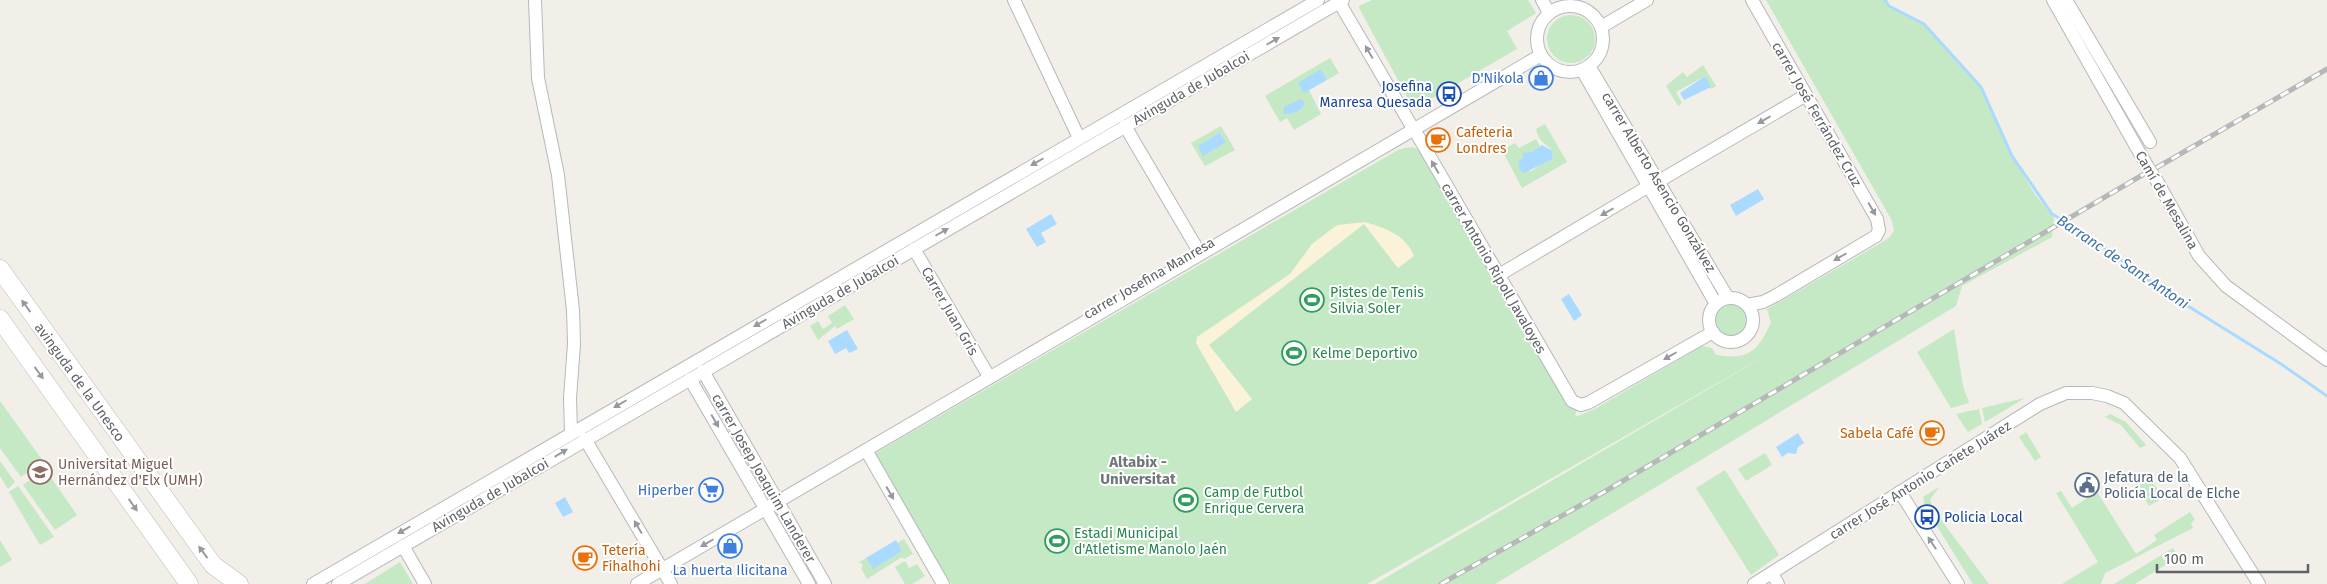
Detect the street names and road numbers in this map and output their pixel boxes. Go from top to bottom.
street label: carrer José Ferrández Cruz [1768,39,1865,190]
street label: Avinguda de Jubalcoi [1130,48,1253,129]
street label: carrer Alberto Asencio Gonzálvez [1598,89,1719,276]
street label: Camí de Mesalina [2131,148,2202,253]
street label: carrer Antonio Ripoll Javaloyes [1438,180,1550,357]
street label: carrer Josefina Manresa [1081,234,1218,323]
street label: Avinguda de Jubalcoi [779,252,902,333]
street label: Carrer Juan Gris [917,264,982,359]
street label: avinguda de la Unesco [31,320,128,445]
street label: carrer Josep Joaquim Landerer [708,391,819,566]
street label: carrer José Antonio Cañete Juárez [1826,417,2014,544]
street label: Avinguda de Jubalcoi [429,455,552,536]

